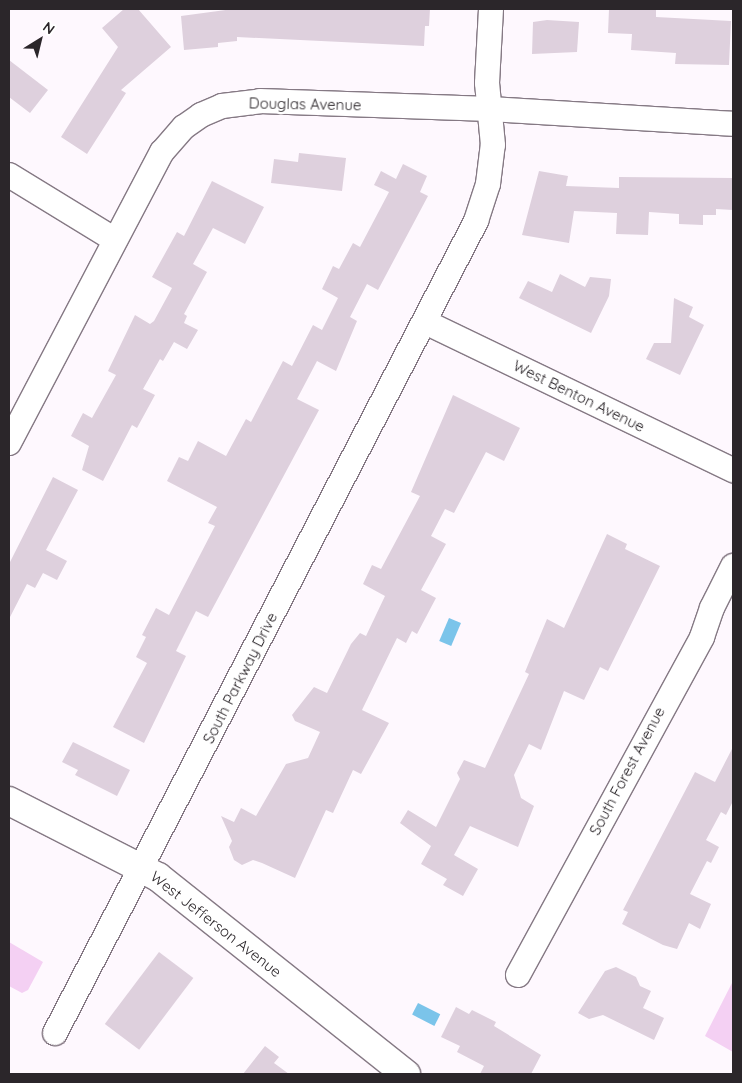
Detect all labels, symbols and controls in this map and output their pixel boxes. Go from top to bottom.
north arrow [15,15,65,65]
text: N [39,18,58,38]
street label: Douglas Avenue [249,94,361,114]
street label: West Benton Avenue [510,356,648,436]
street label: South Parkway Drive [199,609,281,747]
street label: South Forest Avenue [586,704,668,838]
street label: West Jefferson Avenue [147,867,285,981]

